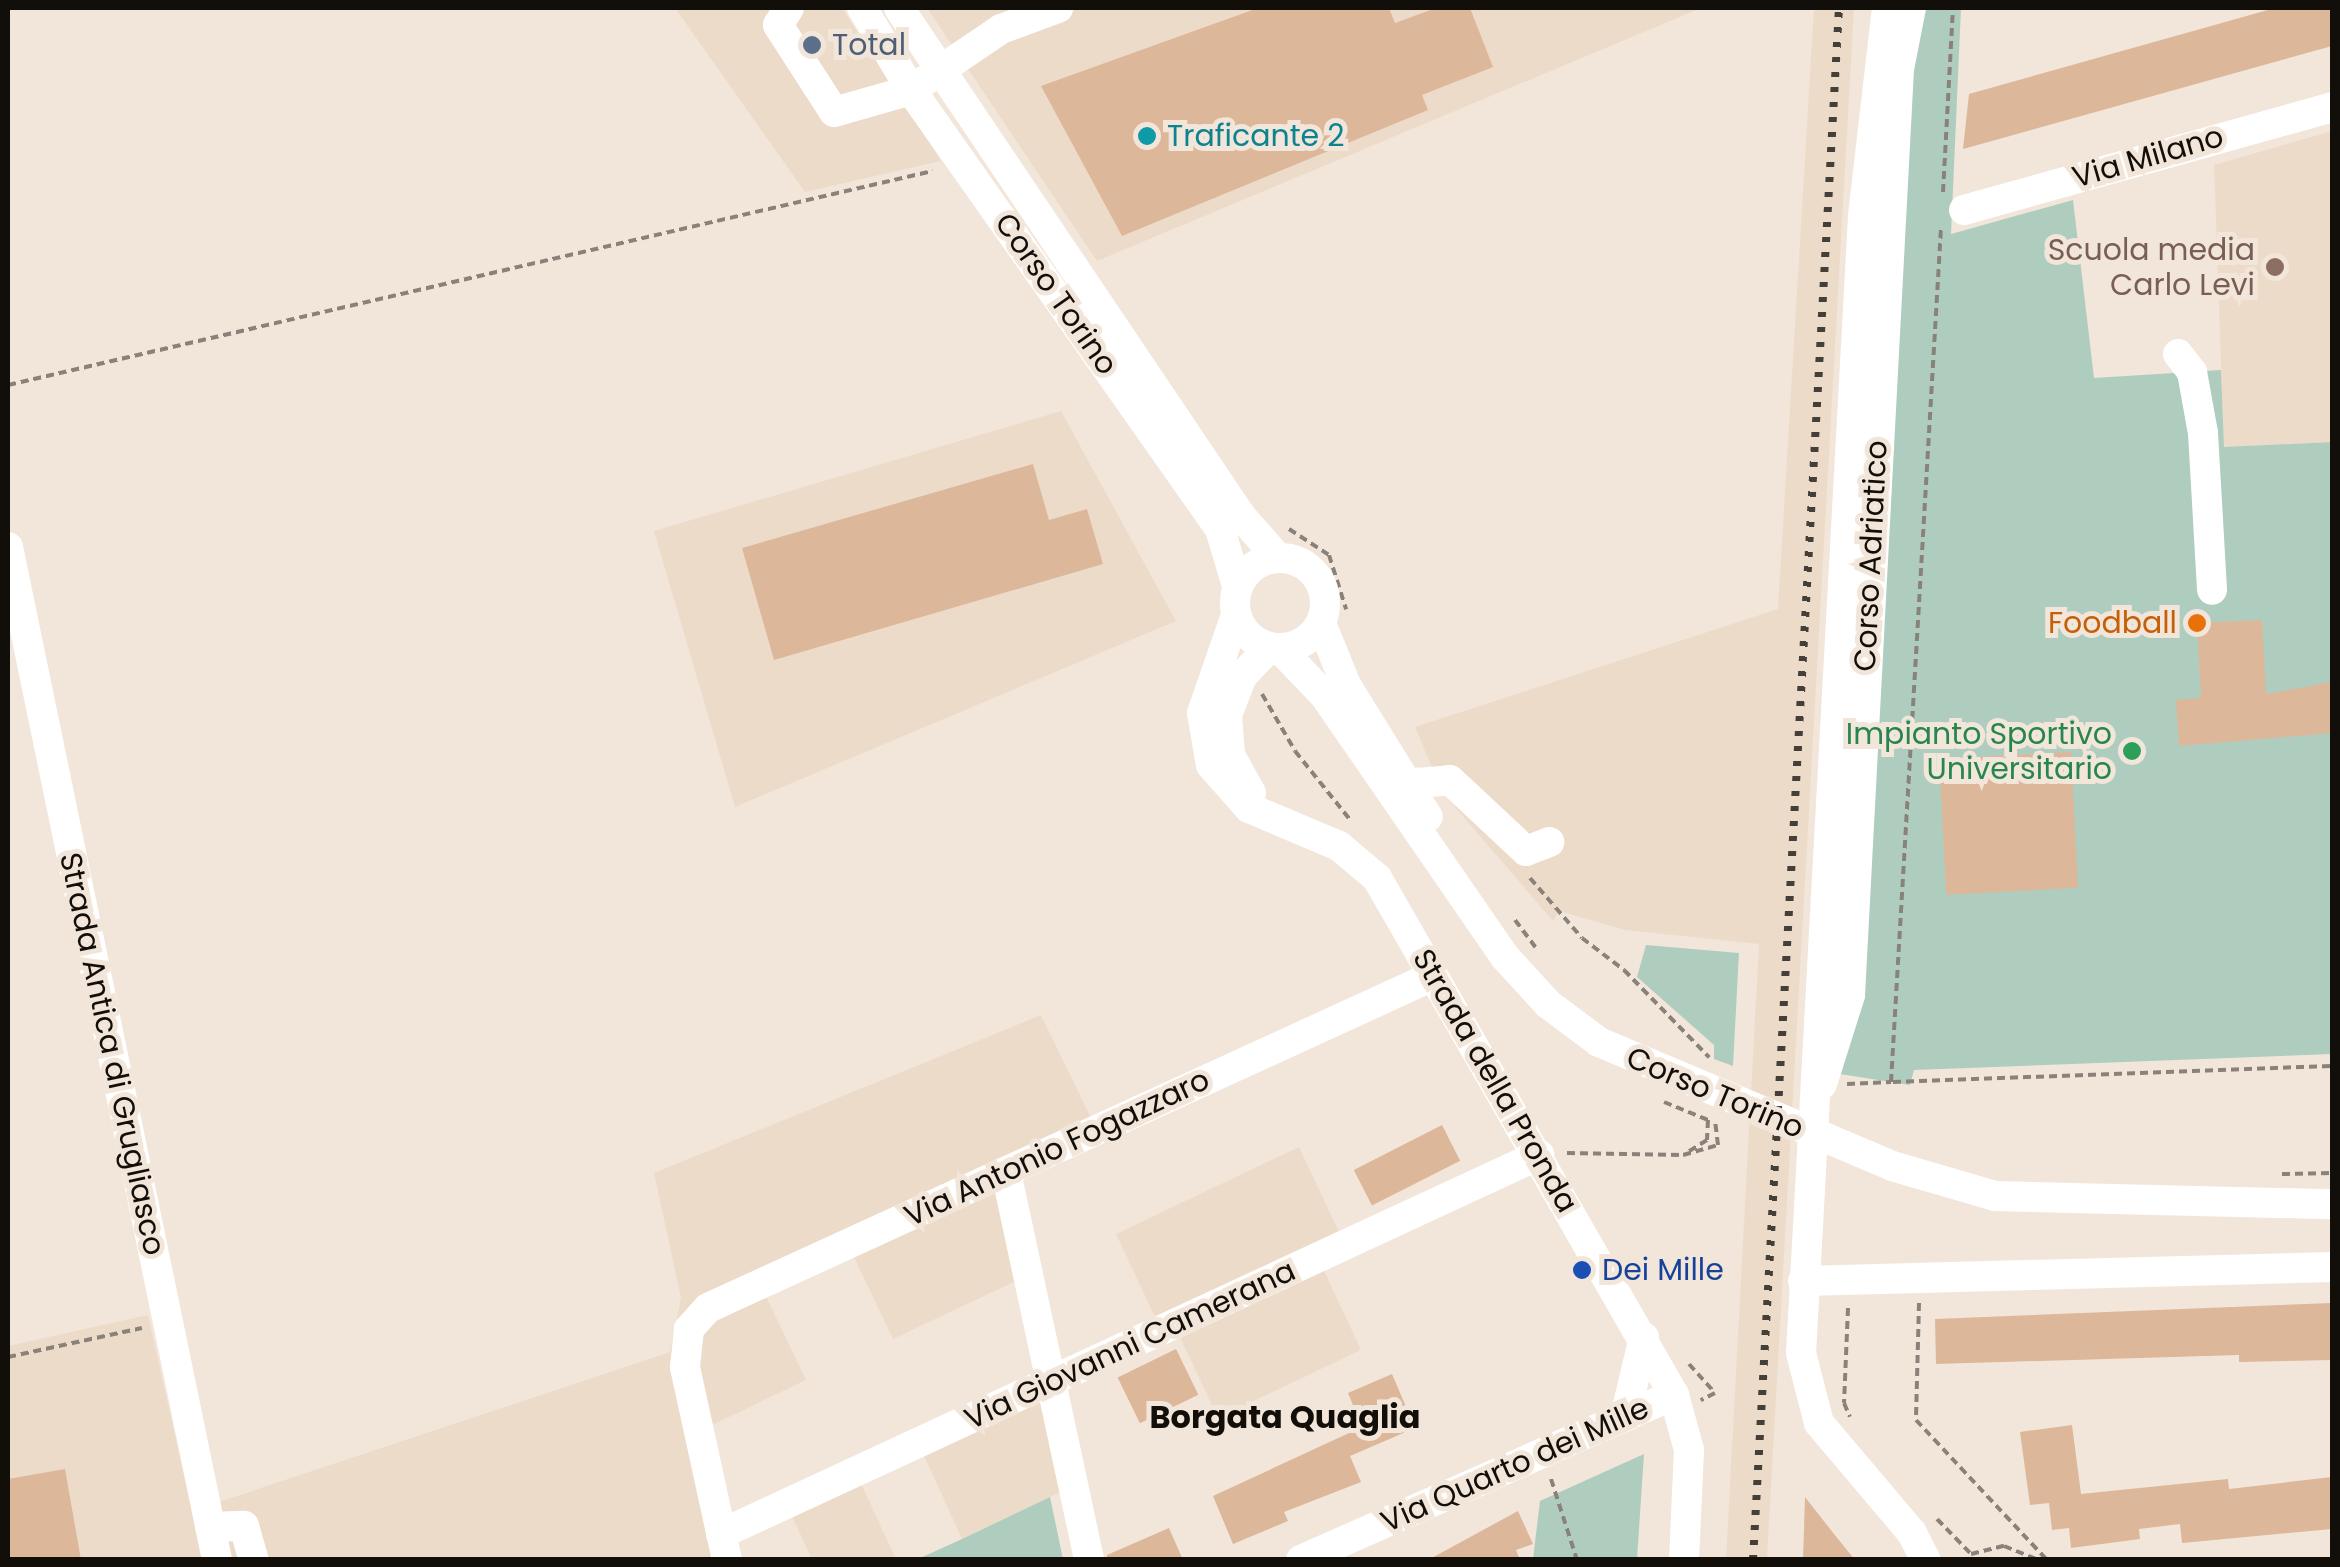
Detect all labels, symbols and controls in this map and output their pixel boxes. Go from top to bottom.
place label: Total [832,27,906,63]
marker: Total [801,34,823,56]
place label: Traficante 2 [1167,118,1344,154]
street label: Via Milano [2068,118,2228,196]
marker: Traficante 2 [1136,125,1158,147]
street label: Corso Torino [987,206,1125,382]
place label: Scuola media Carlo Levi [2048,232,2255,302]
marker: Scuola media Carlo Levi [2264,256,2286,278]
street label: Corso Adriatico [1847,439,1895,673]
place label: Foodball [2048,605,2177,641]
marker: Foodball [2186,612,2208,634]
place label: Impianto Sportivo Universitario [1846,716,2112,786]
marker: Impianto Sportivo Universitario [2121,740,2143,762]
street label: Strada Antica di Grugliasco [52,849,172,1259]
street label: Strada della Pronda [1405,943,1585,1219]
street label: Corso Torino [1621,1040,1809,1146]
street label: Via Antonio Fogazzaro [899,1062,1215,1234]
street label: Via Giovanni Camerana [959,1252,1301,1438]
place label: Dei Mille [1602,1252,1724,1288]
marker: Dei Mille [1571,1259,1593,1281]
street label: Via Quarto dei Mille [1376,1390,1654,1540]
district label: Borgata Quaglia [1150,1398,1420,1436]

